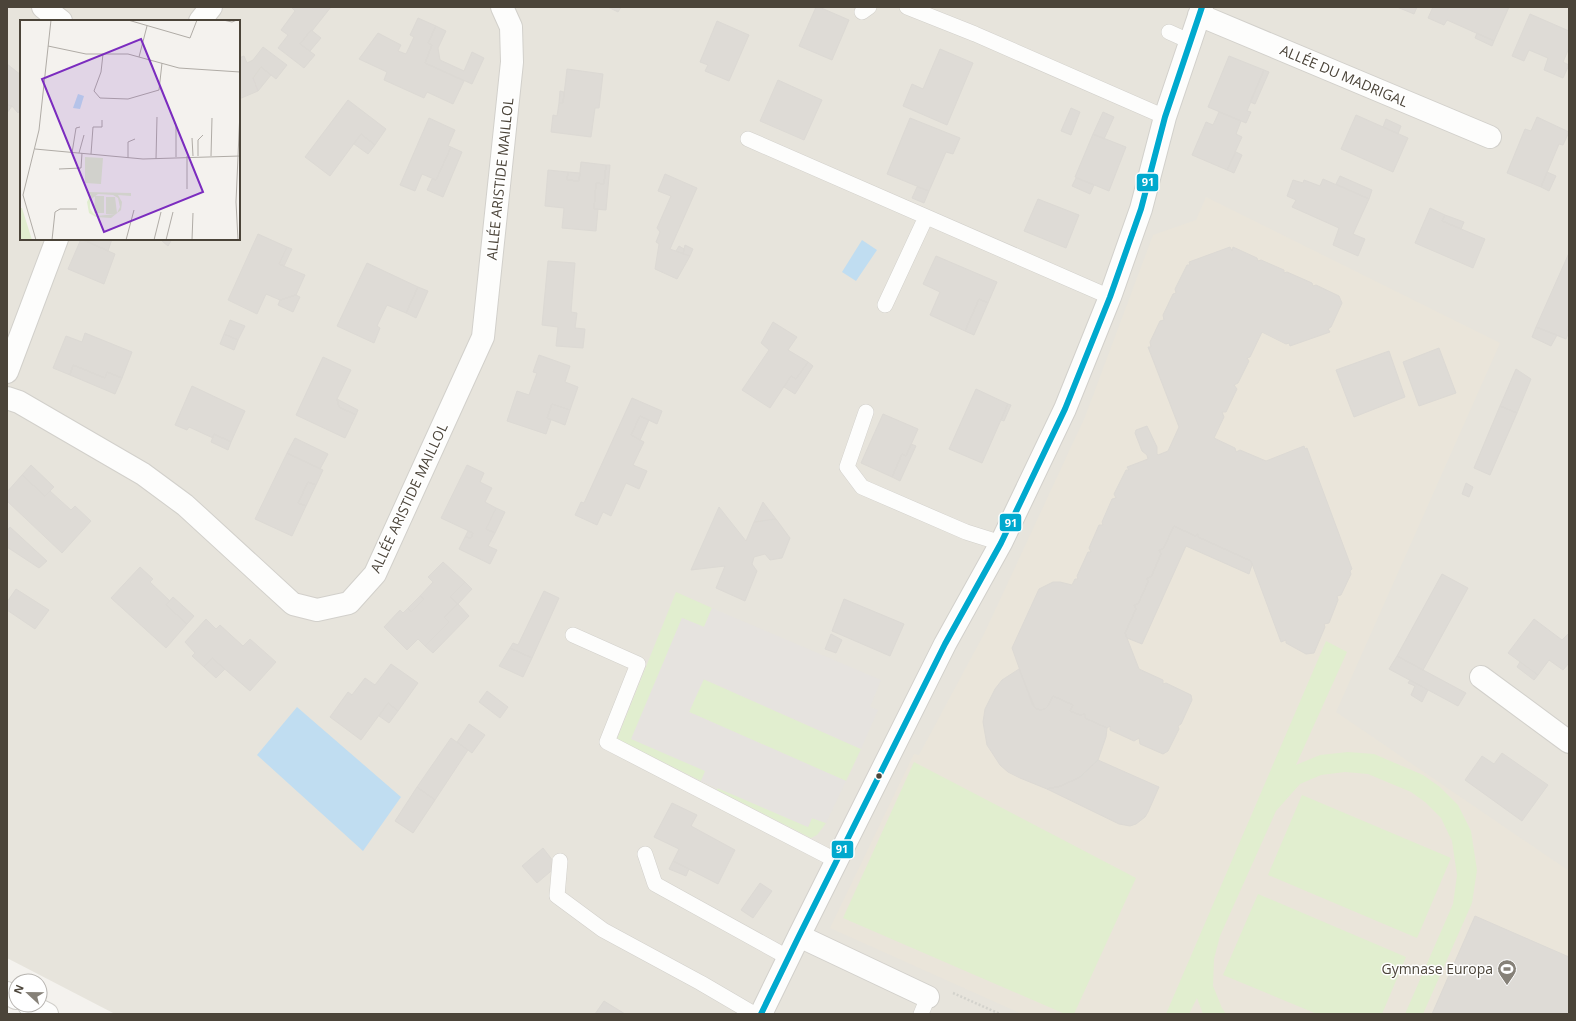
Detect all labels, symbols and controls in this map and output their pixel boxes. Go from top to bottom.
inset map [20,20,240,240]
street label: ALLÉE DU MADRIGAL [1277,40,1411,111]
street label: ALLÉE ARISTIDE MAILLOL [482,97,517,261]
line badge: 91 [1136,173,1159,192]
text: 91 [1142,174,1154,189]
street label: ALLÉE ARISTIDE MAILLOL [365,420,452,576]
line badge: 91 [999,513,1022,532]
text: 91 [1005,515,1017,530]
unlabelled marker [874,771,884,781]
line badge: 91 [831,840,854,859]
text: 91 [836,841,848,856]
sports icon: Gymnase Europa [1496,958,1518,986]
place label: Gymnase Europa [1381,959,1493,978]
north arrow [8,973,48,1013]
text: N [10,982,27,996]

